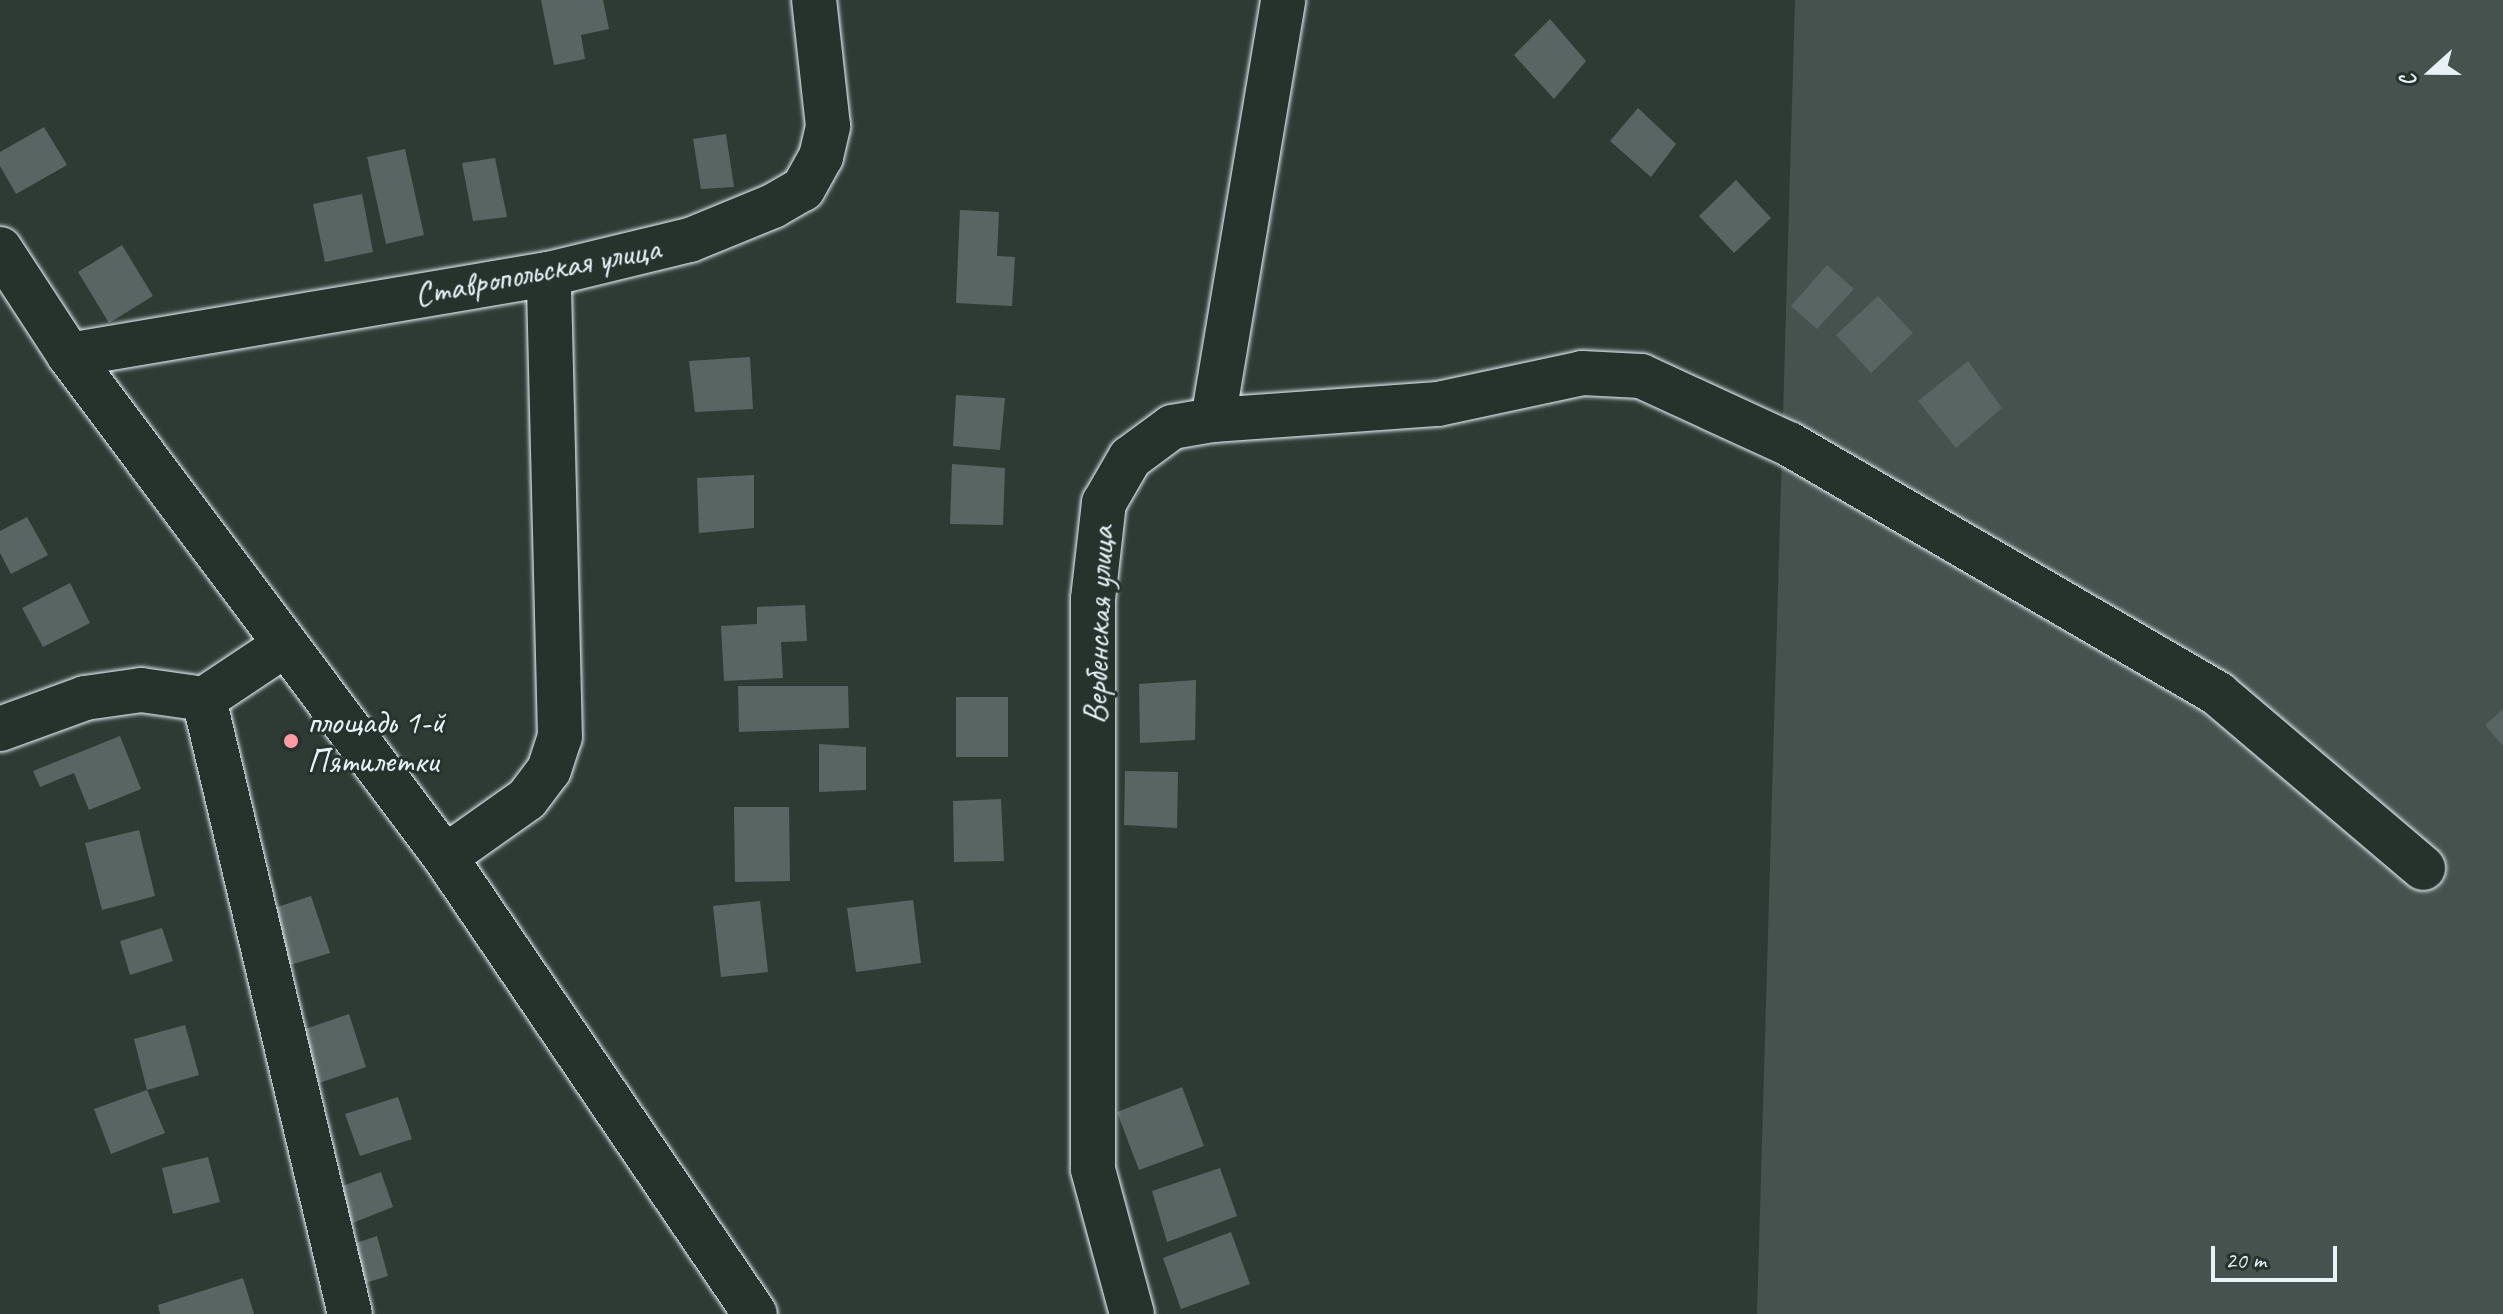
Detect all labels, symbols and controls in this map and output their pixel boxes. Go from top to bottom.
north arrow [2391,32,2471,112]
text: С [2394,71,2424,91]
street label: Ставропольская улица [410,227,664,315]
street label: Вербенская улица [1074,524,1122,726]
place label: площадь 1-й Пятилетки [307,701,445,780]
marker: площадь 1-й Пятилетки [282,732,300,750]
scale bar [2215,1230,2341,1280]
text: 20 m [2225,1245,2266,1275]

